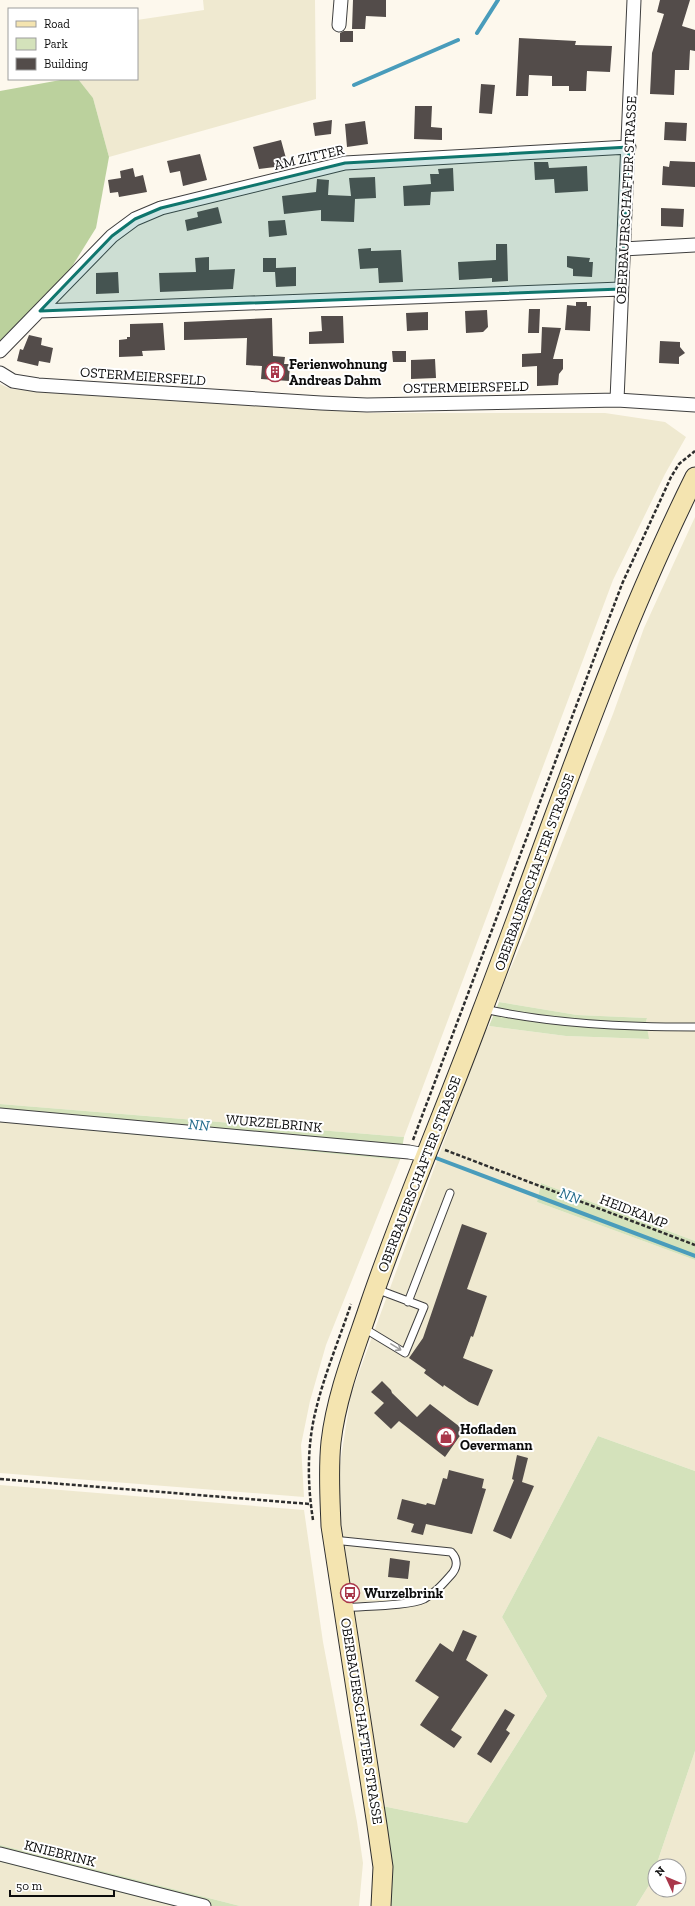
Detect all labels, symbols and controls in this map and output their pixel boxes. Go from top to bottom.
legend [8,8,138,80]
text: Road [44,17,70,31]
text: Park [44,37,69,51]
text: Building [44,57,88,71]
street label: OBERBAUERSCHAFTER STRASSE [613,95,640,305]
street label: AM ZITTER [272,141,346,174]
place label: Ferienwohnung Andreas Dahm [289,356,387,389]
building icon: Ferienwohnung Andreas Dahm [264,361,286,383]
street label: OSTERMEIERSFELD [79,364,207,389]
street label: OSTERMEIERSFELD [403,378,529,397]
street label: OBERBAUERSCHAFTER STRASSE [491,771,578,973]
street label: OBERBAUERSCHAFTER STRASSE [374,1074,465,1275]
street label: WURZELBRINK [225,1111,323,1136]
water label: NN [188,1115,211,1135]
water label: NN [557,1184,583,1208]
street label: HEIDKAMP [597,1191,670,1232]
one-way arrow [390,1343,401,1352]
place label: Hofladen Oevermann [460,1421,533,1454]
shop icon: Hofladen Oevermann [435,1426,457,1448]
bus stop icon: Wurzelbrink [339,1582,361,1604]
place label: Wurzelbrink [364,1585,443,1602]
street label: OBERBAUERSCHAFTER STRASSE [337,1617,386,1825]
street label: KNIEBRINK [22,1836,97,1871]
north arrow [647,1858,687,1898]
text: N [653,1863,668,1879]
scale bar [10,1872,114,1898]
text: 50 m [16,1879,43,1893]

